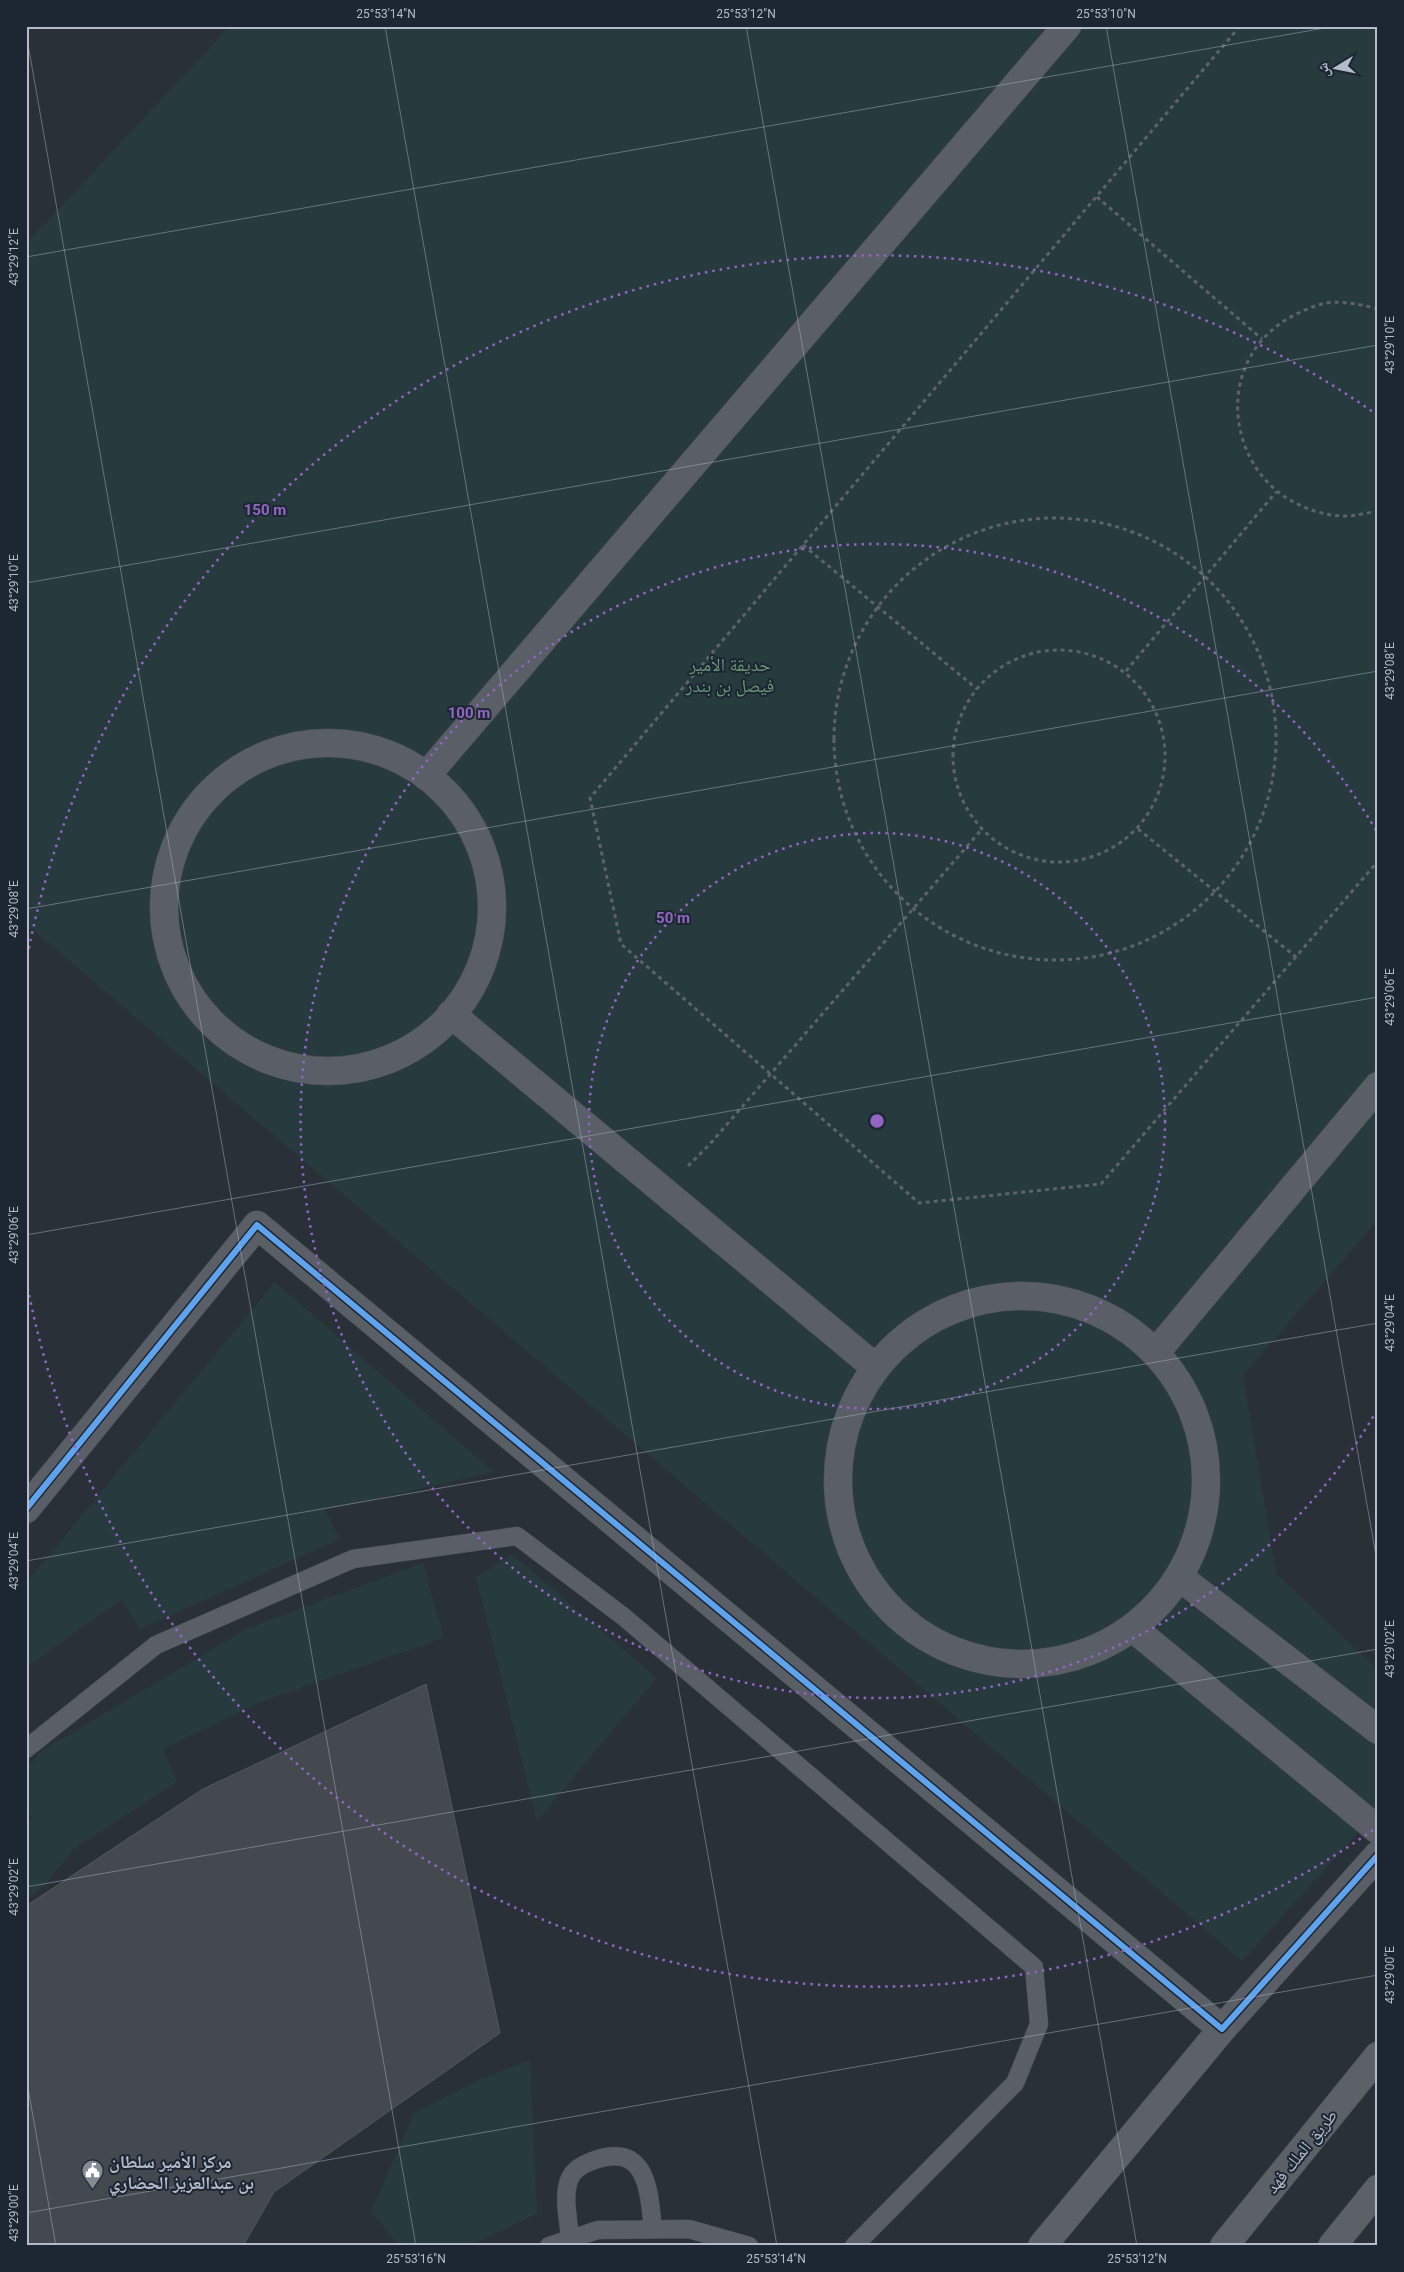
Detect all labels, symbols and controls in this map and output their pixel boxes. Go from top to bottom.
text: 25°53'14"N [356,7,416,21]
text: 25°53'12"N [716,7,776,21]
text: 25°53'10"N [1076,7,1136,21]
north arrow [1312,42,1362,92]
text: ش [1314,61,1333,79]
text: 43°29'12"E [7,228,21,286]
text: 43°29'10"E [1383,316,1397,374]
text: 150 m [244,501,286,519]
text: 43°29'10"E [7,554,21,612]
text: 43°29'08"E [1383,642,1397,700]
park label: حديقة الأمير فيصل بن بندر [685,654,774,697]
text: 100 m [448,704,490,722]
text: 43°29'08"E [7,880,21,938]
text: 50 m [656,909,690,927]
text: 43°29'06"E [1383,968,1397,1026]
centre of rings [868,1112,886,1130]
text: 43°29'06"E [7,1206,21,1264]
text: 43°29'04"E [1383,1294,1397,1352]
text: 43°29'04"E [7,1532,21,1590]
text: 43°29'02"E [1383,1620,1397,1678]
text: 43°29'02"E [7,1858,21,1916]
text: 43°29'00"E [1383,1946,1397,2004]
street label: طريق الملك فهد [1261,2105,1342,2198]
place label: مركز الأمير سلطان بن عبدالعزيز الحضاري [109,2151,254,2197]
public building icon: مركز الأمير سلطان بن عبدالعزيز الحضاري [81,2159,105,2190]
text: 43°29'00"E [7,2184,21,2242]
text: 25°53'16"N [386,2252,446,2266]
text: 25°53'14"N [746,2252,806,2266]
text: 25°53'12"N [1107,2252,1167,2266]

